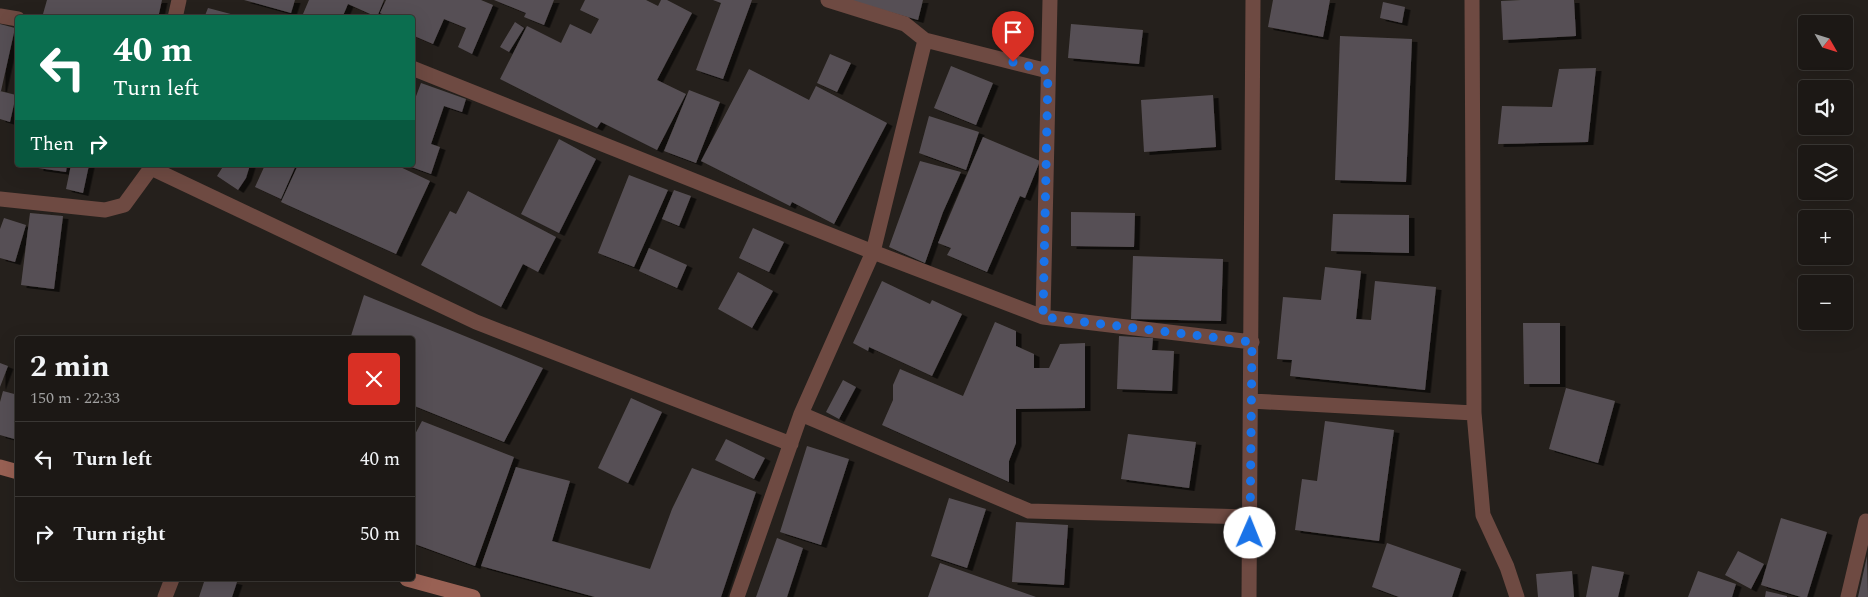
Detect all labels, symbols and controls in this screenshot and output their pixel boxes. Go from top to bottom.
pin [992,11,1034,62]
north arrow [1798,15,1852,70]
map controls [1798,15,1853,330]
icon: arrive [999,18,1027,46]
text: 40 m [113,24,193,77]
icon: left [30,35,95,100]
text: Turn left [113,72,199,105]
button: sound [1798,80,1853,135]
text: Then [30,130,74,159]
icon: right [84,130,112,158]
button: layers [1798,145,1853,200]
button: + [1798,210,1853,265]
button: − [1798,275,1853,330]
text: 2 min [30,344,110,390]
button: close [348,353,400,405]
text: 150 m · 22:33 [30,386,120,410]
icon: left [30,445,58,473]
text: Turn left [73,445,152,474]
text: 40 m [360,445,400,474]
position arrow [1223,506,1275,558]
icon: right [30,520,58,548]
text: Turn right [73,520,166,549]
text: 50 m [360,520,400,549]

